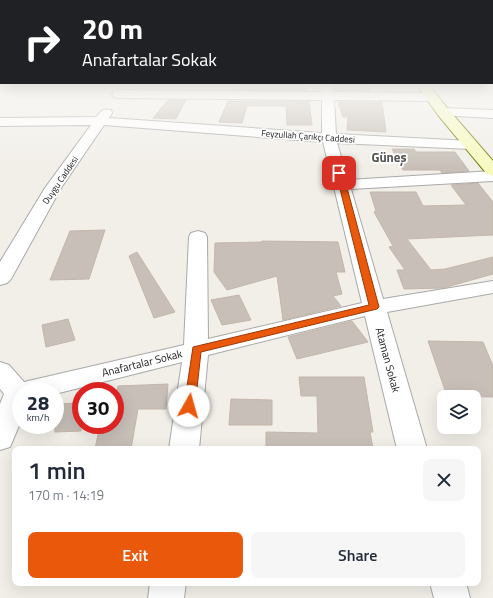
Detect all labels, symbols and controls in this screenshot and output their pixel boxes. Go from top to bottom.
text: 20 m [82,7,143,50]
icon: right [16,16,68,68]
text: Anafartalar Sokak [82,46,217,73]
street label: Feyzullah Çarıkçı Caddesi [261,126,355,146]
district label: Güneş [371,147,407,167]
street label: Duygu Caddesi [39,153,81,207]
pin [322,156,356,190]
icon: arrive [328,162,350,184]
street label: Ataman Sokak [372,326,405,395]
street label: Anafartalar Sokak [100,345,185,381]
speed limit sign: 30 [72,382,124,434]
position arrow [168,385,210,427]
text: 28 [27,387,49,418]
map controls [437,390,481,434]
button: layers [437,390,481,434]
text: km/h [27,410,49,425]
text: 1 min [28,452,86,488]
button: close [423,459,465,501]
text: 170 m · 14:19 [28,485,104,505]
button: Exit [28,532,243,578]
button: Share [251,532,465,578]

